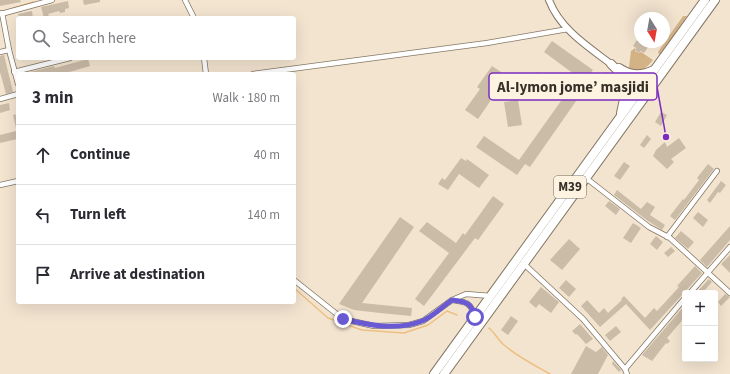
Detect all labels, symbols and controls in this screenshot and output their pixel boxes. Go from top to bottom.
north arrow [634,12,670,48]
search box [16,16,296,60]
icon: search [30,27,52,49]
text: Search here [62,28,136,49]
callout: Al-Iymon jome’ masjidi [489,73,657,100]
text: Al-Iymon jome’ masjidi [496,77,649,98]
text: 3 min [32,86,73,110]
text: Walk · 180 m [212,89,280,107]
icon: ahead [32,144,54,166]
text: Continue [70,144,130,165]
text: 40 m [254,146,280,164]
road number: M39 [554,176,586,198]
icon: left [32,204,54,226]
text: Turn left [70,204,126,225]
text: 140 m [247,206,280,224]
icon: arrive [32,264,54,286]
text: Arrive at destination [70,264,205,285]
map controls [682,290,718,362]
button: + [682,290,718,326]
route start [466,308,484,326]
route end [334,310,352,328]
button: − [682,326,718,362]

